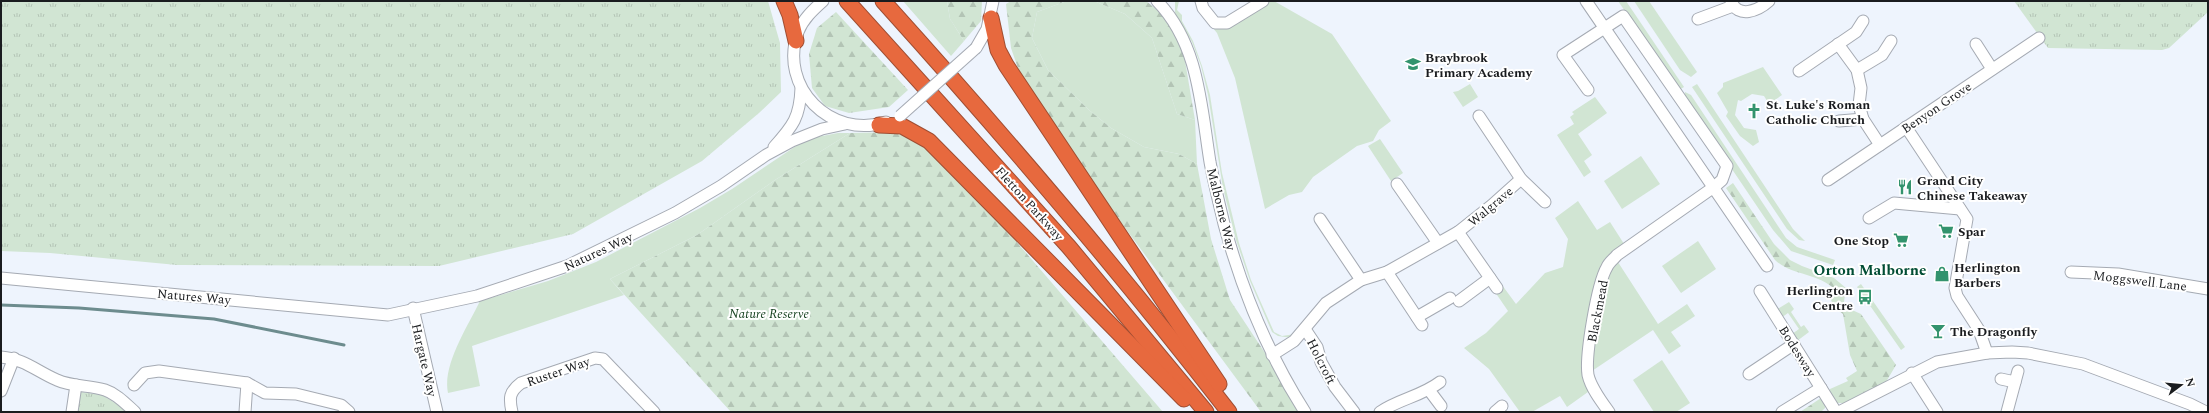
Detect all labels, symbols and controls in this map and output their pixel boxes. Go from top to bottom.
place label: Braybrook Primary Academy [1425,48,1533,83]
school or university icon: Braybrook Primary Academy [1404,55,1422,73]
street label: Benyon Grove [1897,77,1976,139]
place label: St. Luke's Roman Catholic Church [1766,95,1870,130]
church icon: St. Luke's Roman Catholic Church [1745,102,1763,120]
street label: Fletton Parkway [990,162,1069,246]
street label: Malborne Way [1201,166,1241,253]
place label: Grand City Chinese Takeaway [1917,171,2028,206]
restaurant icon: Grand City Chinese Takeaway [1896,178,1914,196]
street label: Walgrave [1464,182,1518,232]
supermarket icon: Spar [1937,222,1955,240]
place label: Spar [1958,222,1986,242]
street label: Natures Way [561,227,637,277]
place label: One Stop [1834,231,1889,251]
supermarket icon: One Stop [1892,231,1910,249]
place label: Herlington Barbers [1954,258,2021,293]
district label: Orton Malborne [1814,259,1926,282]
shop icon: Herlington Barbers [1933,265,1951,283]
street label: Moggswell Lane [2092,265,2188,297]
street label: Blackmead [1582,278,1614,344]
place label: Herlington Centre [1786,281,1853,316]
street label: Natures Way [156,284,232,310]
bus stop icon: Herlington Centre [1856,288,1874,306]
park label: Nature Reserve [729,304,809,324]
street label: Hargate Way [406,322,442,400]
street label: Bodesway [1773,322,1821,382]
bar icon: The Dragonfly [1929,322,1947,340]
place label: The Dragonfly [1950,322,2038,342]
street label: Holcroft [1301,335,1341,388]
street label: Ruster Way [524,352,593,392]
north arrow [2161,365,2201,405]
text: N [2181,376,2200,389]

